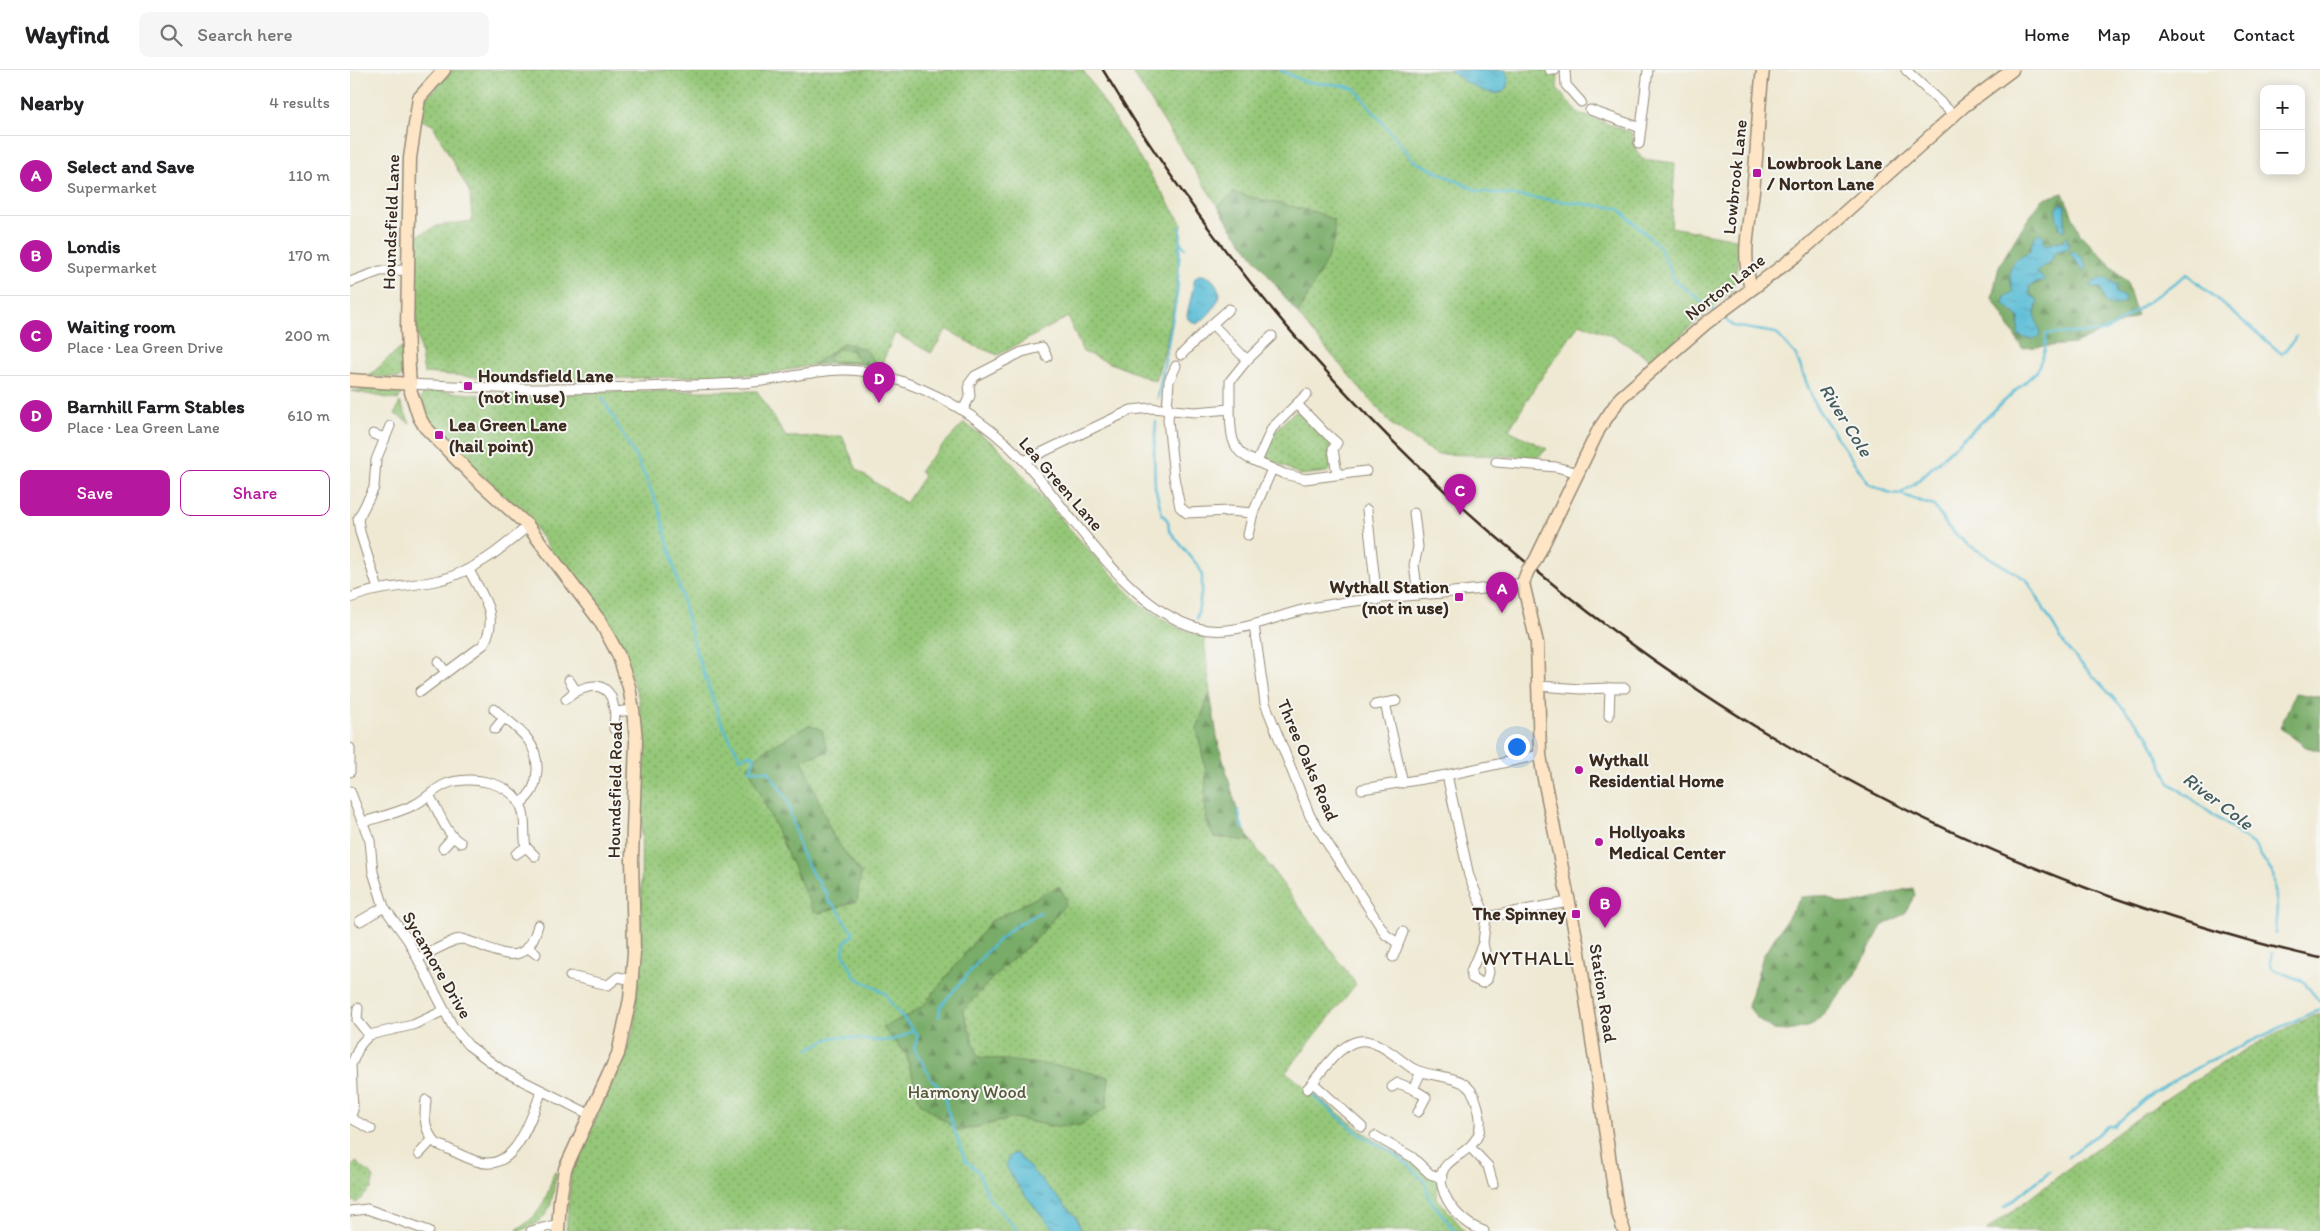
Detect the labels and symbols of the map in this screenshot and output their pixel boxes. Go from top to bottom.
street label: Lowbrook Lane [1718,119,1752,235]
place label: Lowbrook Lane / Norton Lane [1766,152,1883,195]
street label: Houndsfield Lane [378,154,404,290]
marker: Lowbrook Lane / Norton Lane [1751,167,1763,179]
street label: Norton Lane [1680,249,1770,325]
pin: D [863,362,895,403]
place label: Houndsfield Lane (not in use) [478,365,614,408]
water label: River Cole [1815,379,1878,462]
marker: Houndsfield Lane (not in use) [462,380,474,392]
place label: Lea Green Lane (hail point) [449,414,567,457]
marker: Lea Green Lane (hail point) [433,429,445,441]
street label: Lea Green Lane [1014,432,1108,536]
pin: C [1444,474,1476,515]
pin: A [1486,572,1518,613]
place label: Wythall Station (not in use) [1330,576,1449,619]
marker: Wythall Station (not in use) [1453,591,1465,603]
street label: Three Oaks Road [1272,696,1344,824]
street label: Houndsfield Road [603,721,627,859]
your location [1504,734,1530,760]
place label: Wythall Residential Home [1589,749,1725,792]
marker: Wythall Residential Home [1573,764,1585,776]
water label: River Cole [2178,767,2258,835]
place label: Hollyoaks Medical Center [1609,821,1727,864]
marker: Hollyoaks Medical Center [1593,836,1605,848]
pin: B [1589,887,1621,928]
place label: The Spinney [1471,903,1567,925]
street label: Sycamore Drive [397,907,477,1023]
marker: The Spinney [1570,908,1582,920]
street label: Station Road [1584,942,1622,1044]
district label: WYTHALL [1481,946,1575,970]
park label: Harmony Wood [908,1081,1027,1103]

